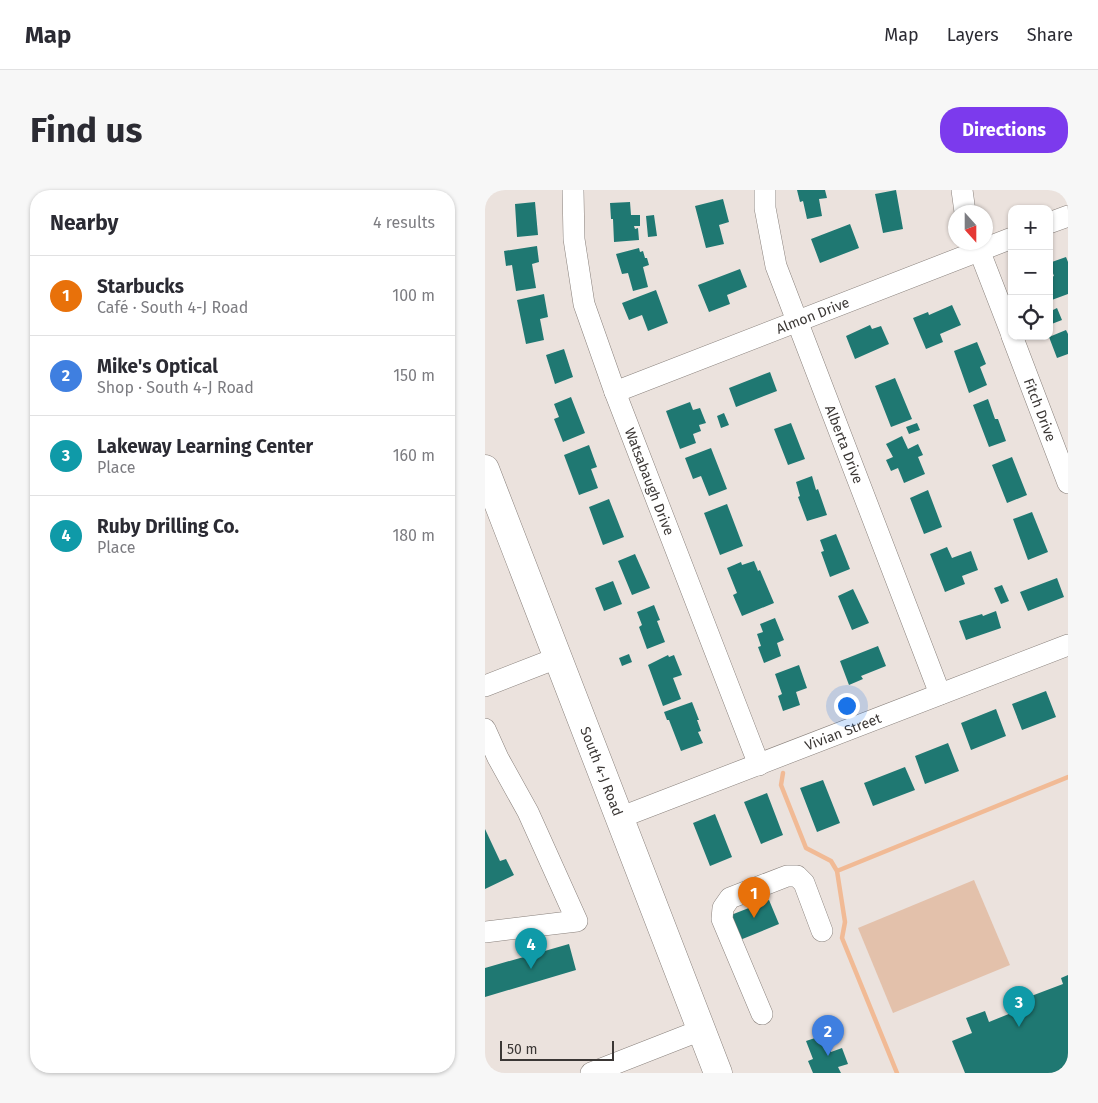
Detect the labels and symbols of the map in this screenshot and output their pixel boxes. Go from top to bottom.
north arrow [948,205,993,250]
street label: Almon Drive [774,294,852,338]
street label: Fitch Drive [1020,376,1059,444]
street label: Alberta Drive [821,403,867,486]
street label: Watsabaugh Drive [621,425,678,538]
your location [834,693,860,719]
street label: Vivian Street [803,709,884,755]
street label: South 4-J Road [576,724,626,819]
pin: 1 [738,877,770,918]
pin: 4 [515,928,547,969]
pin: 3 [1003,986,1035,1027]
pin: 2 [812,1015,844,1056]
scale bar [500,1038,614,1061]

